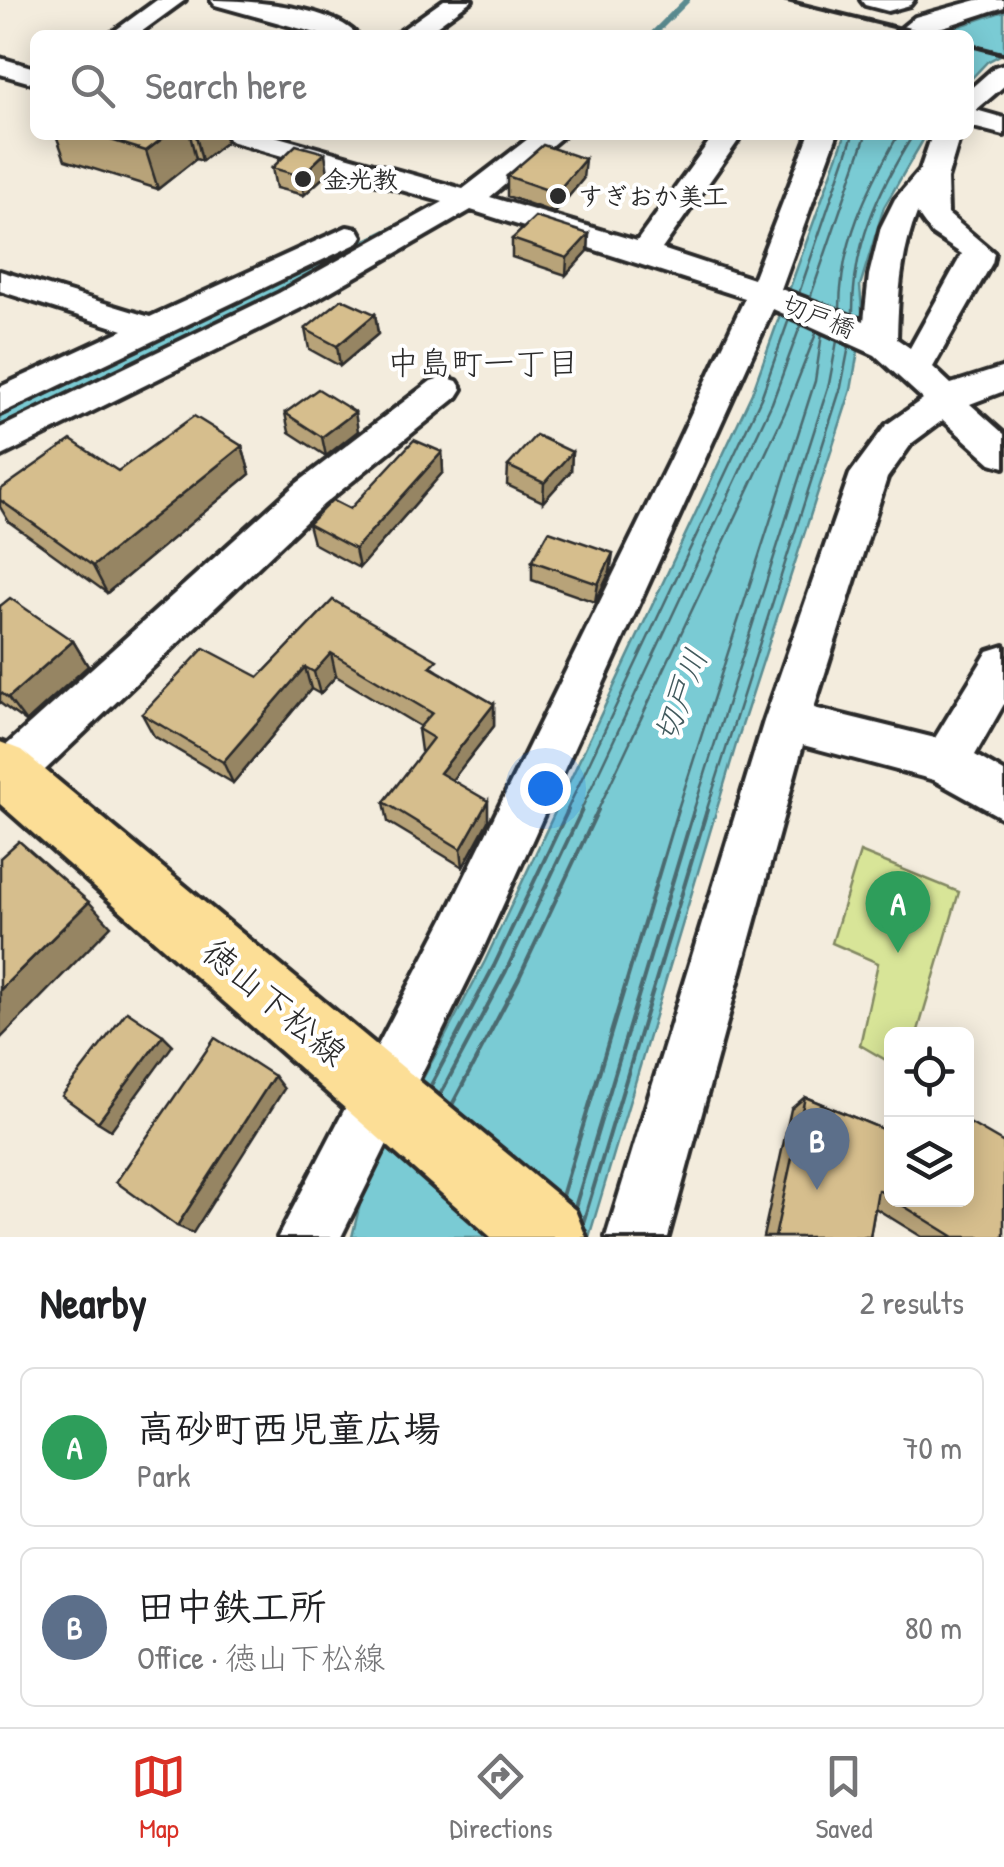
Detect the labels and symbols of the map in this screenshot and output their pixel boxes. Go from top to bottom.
place label: 金光教 [323,162,398,196]
marker: 金光教 [292,168,314,190]
place label: すぎおか美工 [578,179,728,213]
marker: すぎおか美工 [547,185,569,207]
street label: 切戸橋 [778,286,860,346]
district label: 中島町一丁目 [387,341,579,384]
water label: 切戸川 [643,642,717,748]
your location [520,763,571,814]
pin: A [866,870,930,953]
street label: 徳山下松線 [193,928,357,1076]
pin: B [784,1108,850,1190]

